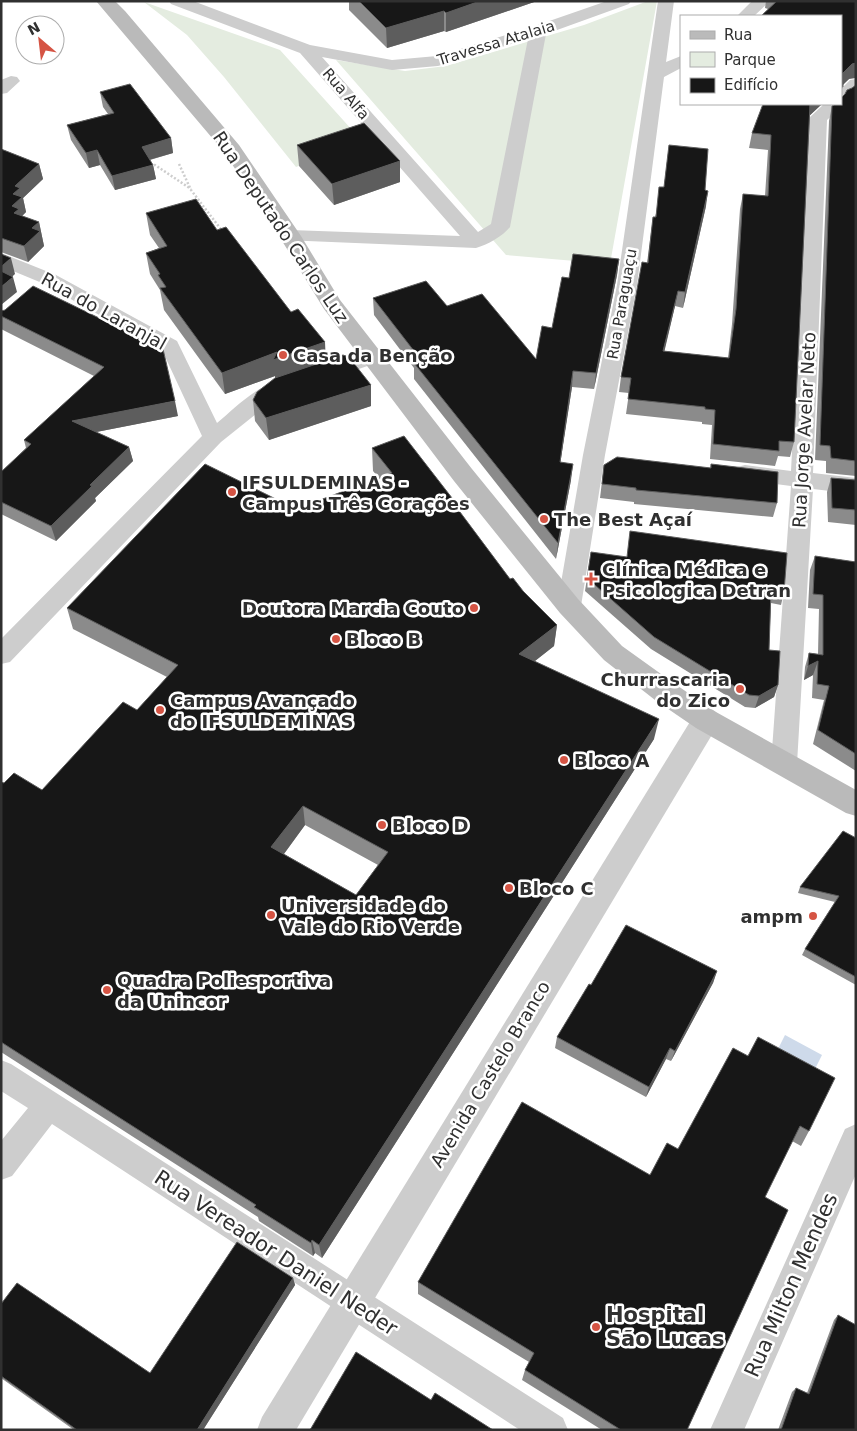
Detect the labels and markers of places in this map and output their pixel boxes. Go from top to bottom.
place label: Casa da Benção [293,345,453,366]
marker: Casa da Benção [277,349,289,361]
place label: IFSULDEMINAS - Campus Três Corações [242,472,470,514]
marker: IFSULDEMINAS - Campus Três Corações [226,486,238,498]
place label: The Best Açaí [554,509,693,530]
marker: The Best Açaí [538,513,550,525]
place label: Clínica Médica e Psicologica Detran [602,559,791,601]
marker: Clínica Médica e Psicologica Detran [584,572,598,586]
place label: Doutora Marcia Couto [242,598,464,619]
marker: Doutora Marcia Couto [468,602,480,614]
place label: Bloco B [346,629,421,650]
marker: Bloco B [330,633,342,645]
place label: Churrascaria do Zico [601,669,730,711]
marker: Churrascaria do Zico [734,683,746,695]
place label: Campus Avançado do IFSULDEMINAS [170,690,355,732]
marker: Campus Avançado do IFSULDEMINAS [154,704,166,716]
place label: Bloco A [574,750,650,771]
marker: Bloco A [558,754,570,766]
place label: Bloco D [392,815,469,836]
marker: Bloco D [376,819,388,831]
place label: Bloco C [519,878,594,899]
marker: Bloco C [503,882,515,894]
place label: Universidade do Vale do Rio Verde [281,895,460,937]
place label: ampm [740,906,803,927]
marker: Universidade do Vale do Rio Verde [265,909,277,921]
marker: ampm [807,910,819,922]
place label: Quadra Poliesportiva da Unincor [117,970,331,1012]
marker: Quadra Poliesportiva da Unincor [101,984,113,996]
place label: Hospital São Lucas [606,1303,724,1351]
marker: Hospital São Lucas [590,1321,602,1333]

